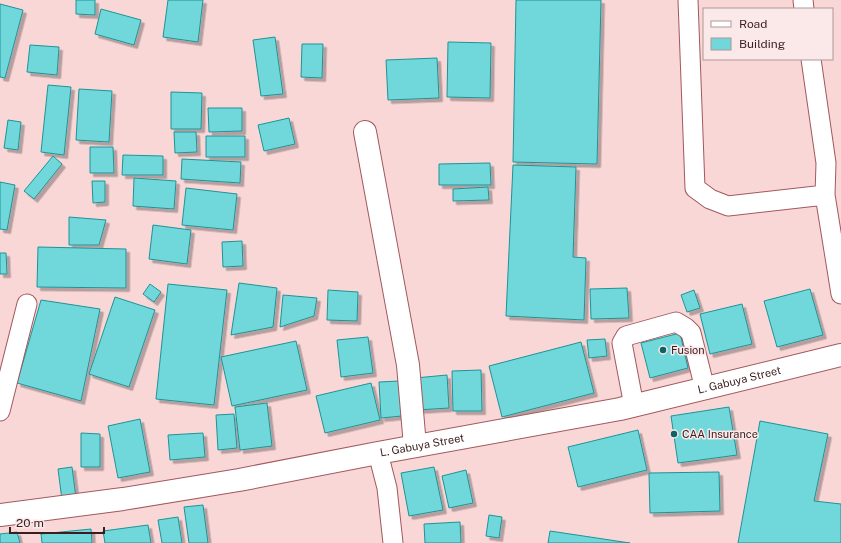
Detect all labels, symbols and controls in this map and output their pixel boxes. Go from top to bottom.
legend [703,8,833,60]
text: Road [739,17,767,31]
text: Building [739,37,785,51]
place label: Fusion [671,344,705,356]
marker: Fusion [658,345,668,355]
street label: L. Gabuya Street [696,364,782,396]
place label: CAA Insurance [682,428,758,440]
marker: CAA Insurance [669,429,679,439]
street label: L. Gabuya Street [379,431,465,459]
scale bar [10,509,104,535]
text: 20 m [16,516,44,530]

